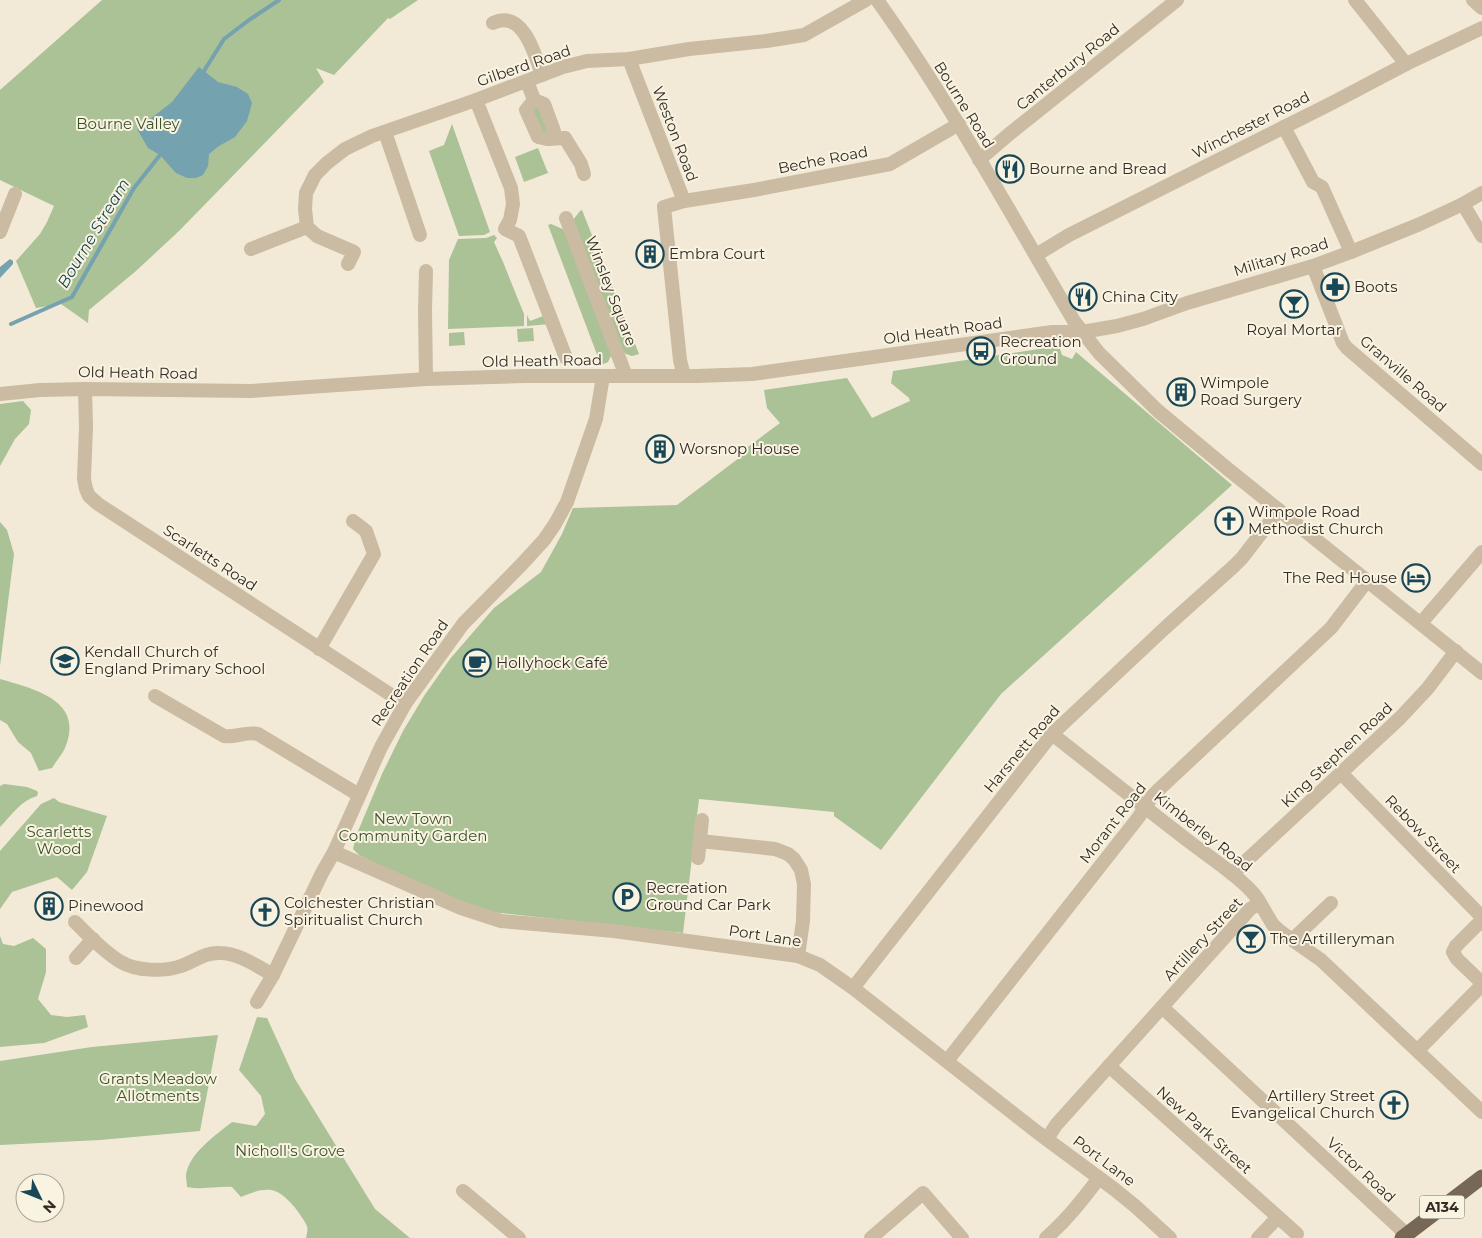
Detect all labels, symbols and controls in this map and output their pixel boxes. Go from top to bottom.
street label: Canterbury Road [1012,19,1123,114]
street label: Gilberd Road [474,41,573,90]
street label: Bourne Road [930,58,999,152]
street label: Weston Road [649,83,702,184]
street label: Winchester Road [1189,87,1313,162]
park label: Bourne Valley [76,114,181,133]
street label: Beche Road [776,141,869,178]
restaurant icon: Bourne and Bread [995,154,1025,184]
place label: Bourne and Bread [1029,159,1167,178]
water label: Bourne Stream [53,175,133,291]
street label: Winsley Square [582,233,641,348]
street label: Military Road [1231,233,1331,280]
building icon: Embra Court [635,239,665,269]
place label: Embra Court [669,244,765,263]
pharmacy icon: Boots [1320,272,1350,302]
place label: Boots [1354,277,1398,296]
restaurant icon: China City [1068,282,1098,312]
place label: China City [1102,287,1179,306]
bar icon: Royal Mortar [1279,289,1309,319]
street label: Old Heath Road [882,313,1004,348]
place label: Royal Mortar [1246,320,1342,339]
street label: Granville Road [1356,331,1450,416]
place label: Recreation Ground [1000,332,1082,368]
bus stop icon: Recreation Ground [966,336,996,366]
street label: Old Heath Road [482,350,602,371]
street label: Old Heath Road [78,362,198,383]
place label: Wimpole Road Surgery [1200,373,1303,409]
building icon: Wimpole Road Surgery [1166,377,1196,407]
building icon: Worsnop House [645,434,675,464]
place label: Worsnop House [679,439,799,458]
place label: Wimpole Road Methodist Church [1248,502,1384,538]
church icon: Wimpole Road Methodist Church [1214,506,1244,536]
street label: Scarletts Road [160,520,261,595]
hotel icon: The Red House [1401,563,1431,593]
place label: The Red House [1283,568,1397,587]
street label: Recreation Road [367,616,452,730]
place label: Kendall Church of England Primary School [84,642,265,678]
school or university icon: Kendall Church of England Primary School [50,646,80,676]
cafe icon: Hollyhock Café [462,648,492,678]
place label: Hollyhock Café [496,653,608,672]
street label: King Stephen Road [1277,698,1396,811]
street label: Harsnett Road [979,701,1064,796]
street label: Morant Road [1075,778,1150,867]
street label: Kimberley Road [1150,787,1256,876]
street label: Rebow Street [1381,790,1466,877]
park label: New Town Community Garden [339,809,487,845]
park label: Scarletts Wood [27,822,91,858]
place label: Recreation Ground Car Park [646,878,771,914]
parking icon: Recreation Ground Car Park [612,882,642,912]
building icon: Pinewood [34,891,64,921]
place label: Colchester Christian Spiritualist Church [284,893,435,929]
street label: Artillery Street [1159,893,1246,984]
place label: Pinewood [68,896,144,915]
church icon: Colchester Christian Spiritualist Church [250,897,280,927]
street label: Port Lane [727,920,803,951]
bar icon: The Artilleryman [1236,924,1266,954]
place label: The Artilleryman [1270,929,1395,948]
park label: Grants Meadow Allotments [99,1069,218,1105]
street label: New Park Street [1153,1082,1256,1177]
place label: Artillery Street Evangelical Church [1230,1086,1375,1122]
church icon: Artillery Street Evangelical Church [1379,1090,1409,1120]
street label: Port Lane [1069,1131,1139,1190]
street label: Victor Road [1323,1133,1400,1206]
park label: Nicholl's Grove [235,1141,345,1160]
north arrow [15,1173,65,1223]
road number: A134 [1420,1196,1464,1218]
text: N [39,1197,60,1217]

